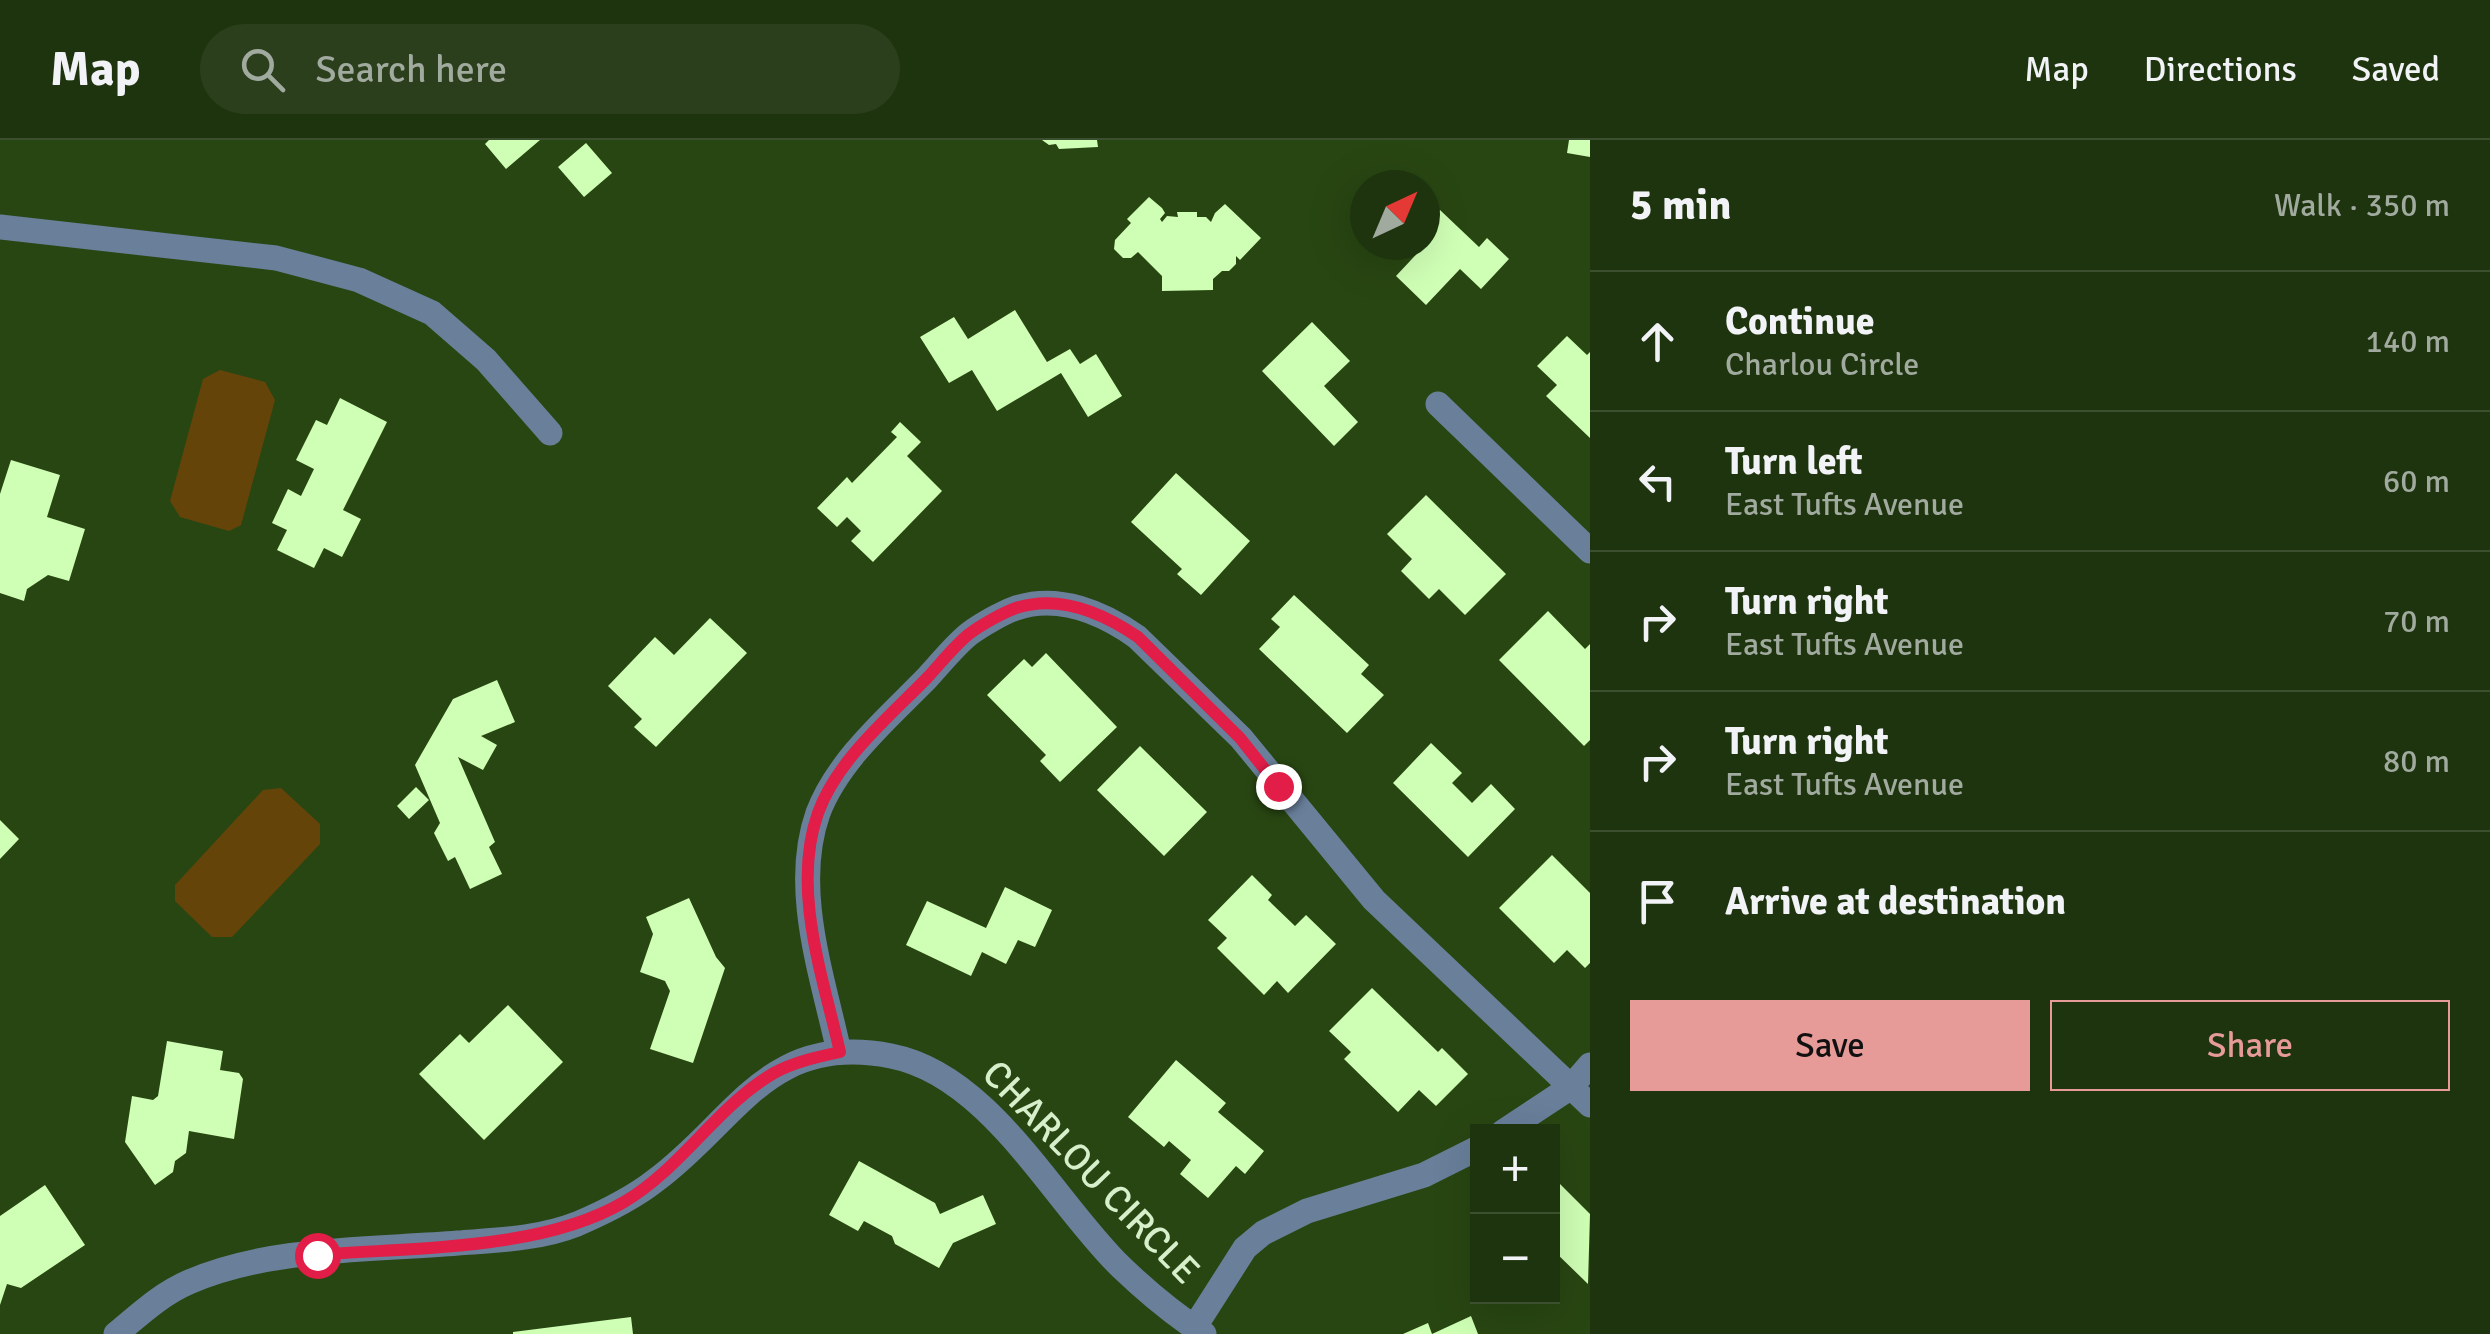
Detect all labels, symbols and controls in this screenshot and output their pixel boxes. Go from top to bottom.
search box [200,24,900,114]
text: Map [50,40,140,99]
icon: search [235,42,290,97]
text: Search here [315,46,507,93]
text: Map [2024,48,2089,91]
text: Directions [2144,48,2297,91]
text: Saved [2352,48,2440,91]
north arrow [1350,170,1440,260]
text: 5 min [1630,180,1731,231]
text: Walk · 350 m [2274,186,2450,225]
text: Continue [1725,298,1875,345]
icon: ahead [1630,314,1685,369]
text: 140 m [2366,322,2450,361]
text: Charlou Circle [1725,345,1919,384]
text: Turn left [1725,438,1863,485]
icon: left [1630,454,1685,509]
text: 60 m [2383,462,2450,501]
text: East Tufts Avenue [1725,485,1964,524]
text: Turn right [1725,578,1889,625]
icon: right [1630,594,1685,649]
text: 70 m [2383,602,2450,641]
text: East Tufts Avenue [1725,625,1964,664]
text: Turn right [1725,718,1889,765]
icon: right [1630,734,1685,789]
text: 80 m [2383,742,2450,781]
route end [1256,764,1302,810]
text: East Tufts Avenue [1725,765,1964,804]
icon: arrive [1630,874,1685,929]
text: Arrive at destination [1725,878,2066,925]
button: Save [1630,1000,2030,1091]
button: Share [2050,1000,2450,1091]
street label: CHARLOU CIRCLE [973,1050,1209,1294]
map controls [1470,1124,1560,1304]
button: + [1470,1124,1560,1214]
button: − [1470,1214,1560,1304]
route start [295,1233,341,1279]

